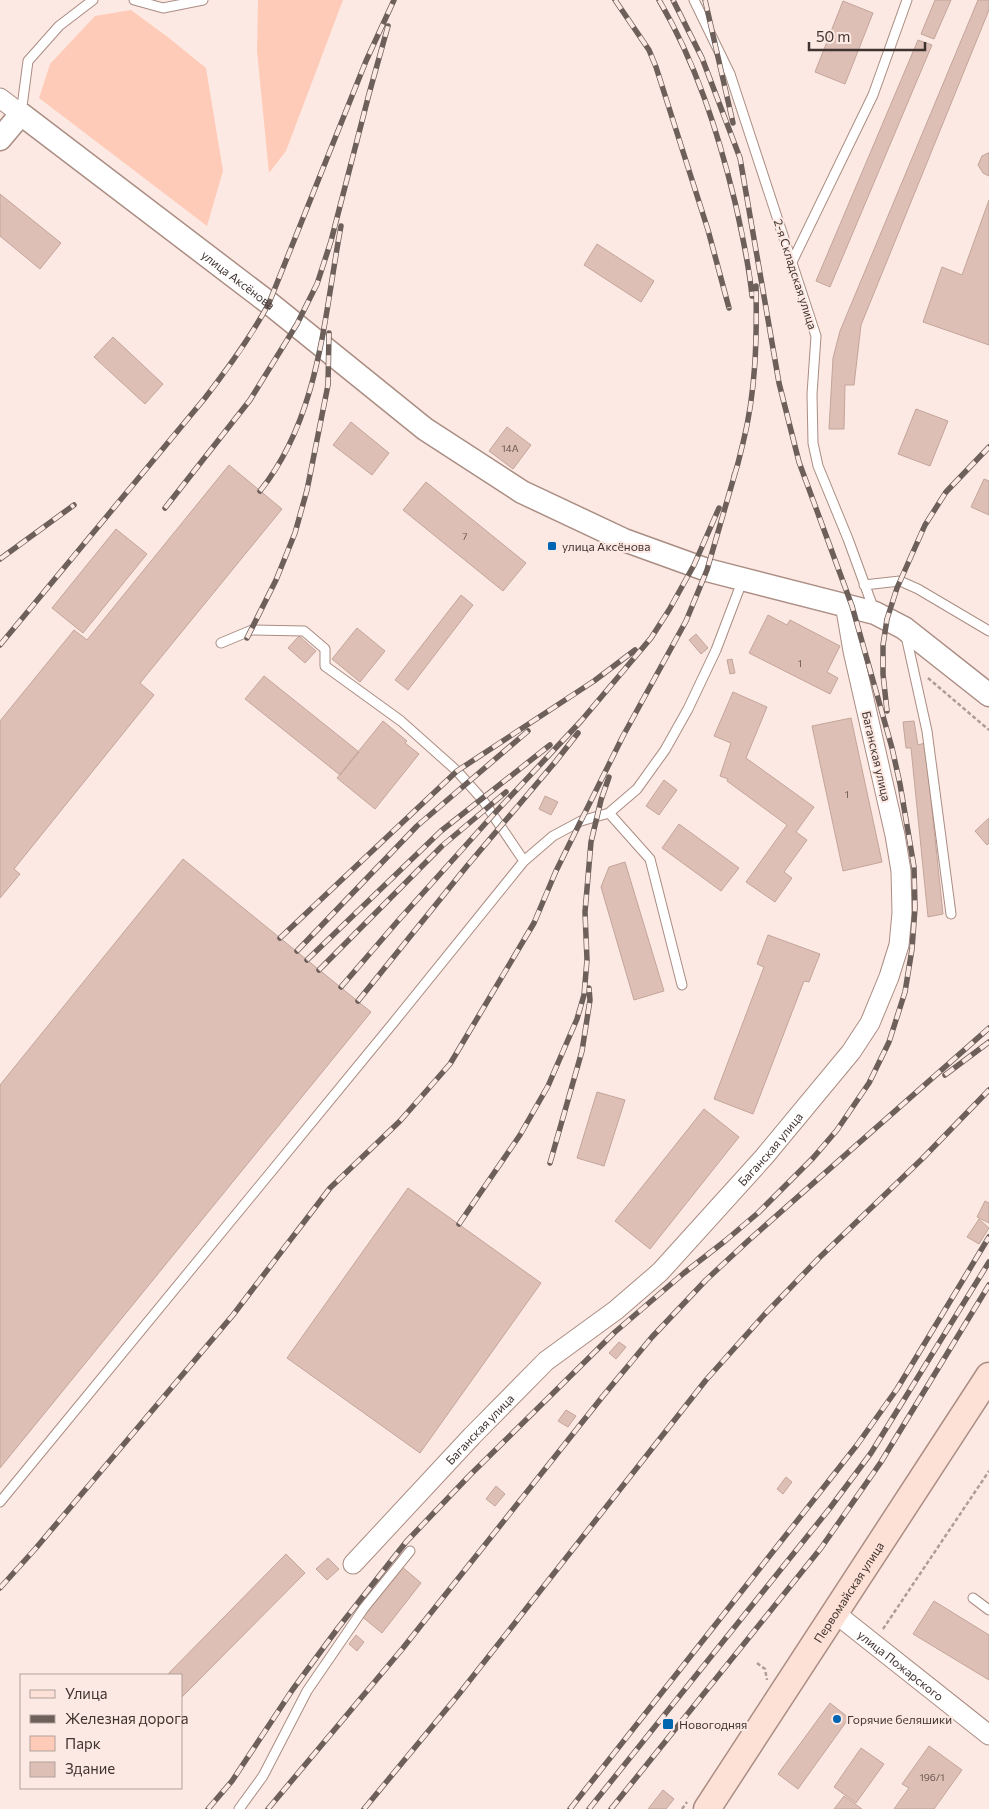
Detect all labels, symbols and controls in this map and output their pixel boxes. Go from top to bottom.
scale bar [809,20,925,52]
text: 50 m [816,27,850,45]
street label: 2-я Складская улица [772,217,820,331]
street label: улица Аксёнова [199,247,278,312]
house number: 14А [501,442,519,454]
house number: 7 [462,530,468,542]
place label: улица Аксёнова [562,539,650,553]
marker: улица Аксёнова [546,540,558,552]
house number: 1 [798,657,802,669]
street label: Баганская улица [860,710,894,802]
house number: 1 [845,788,849,800]
street label: Баганская улица [735,1109,805,1188]
street label: Баганская улица [442,1391,517,1467]
street label: Первомайская улица [810,1539,886,1645]
street label: улица Пожарского [855,1627,947,1703]
legend [20,1674,182,1789]
text: Улица [65,1684,107,1702]
text: Железная дорога [65,1709,189,1727]
place label: Горячие беляшики [847,1712,952,1726]
marker: Горячие беляшики [831,1713,843,1725]
marker: Новогодняя [661,1717,675,1731]
place label: Новогодняя [679,1717,747,1731]
text: Парк [65,1734,101,1752]
text: Здание [65,1759,115,1777]
house number: 196/1 [920,1771,944,1783]

